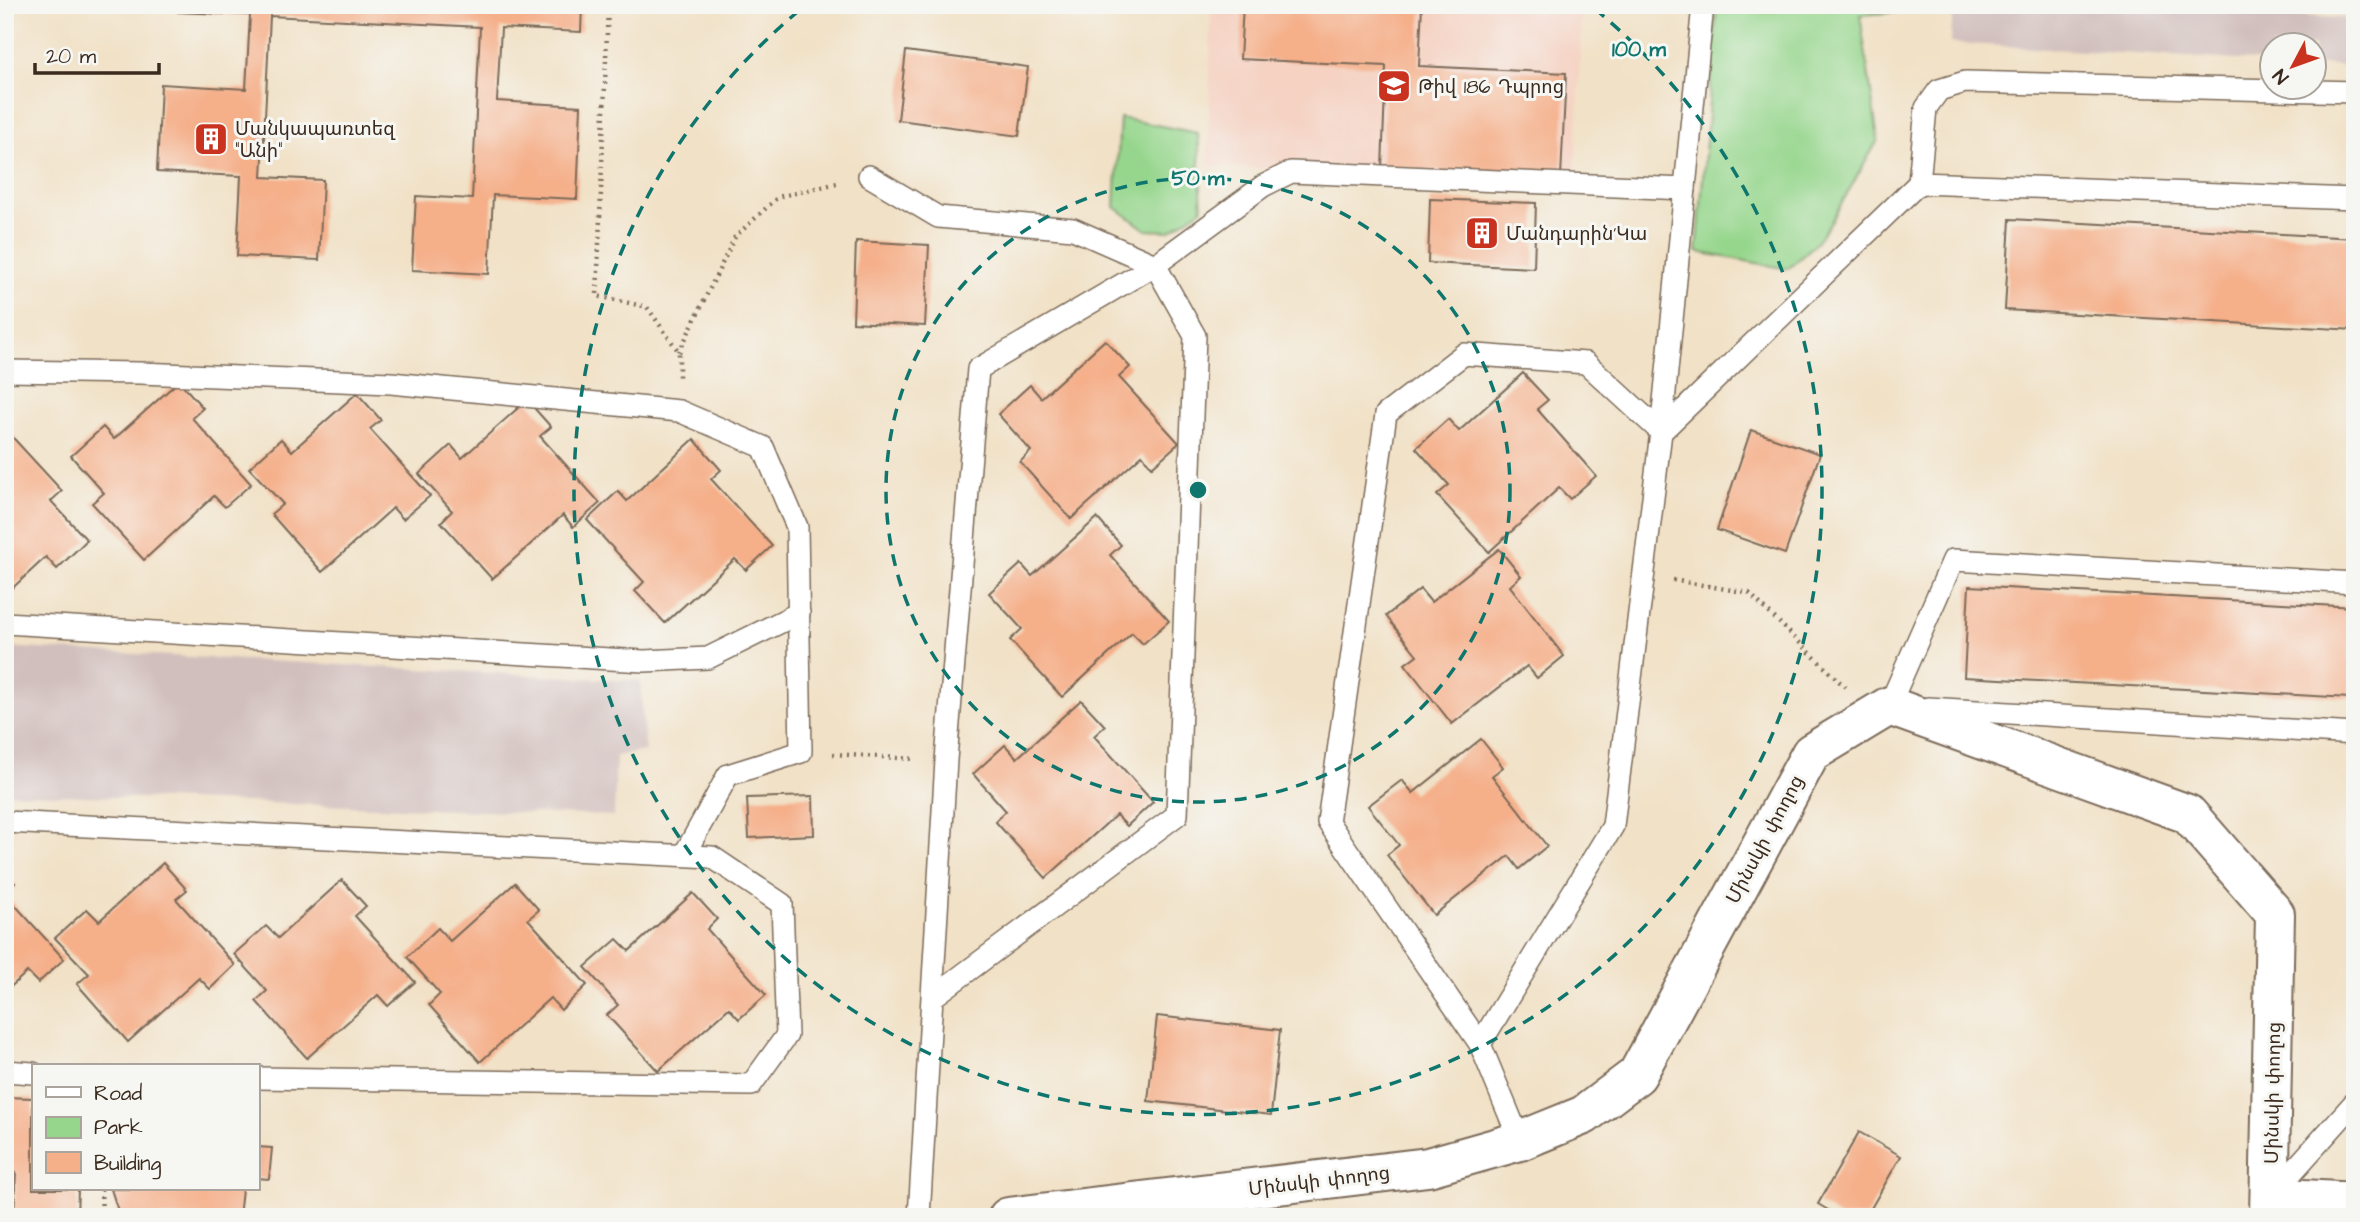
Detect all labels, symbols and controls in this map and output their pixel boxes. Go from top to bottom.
scale bar [35,32,159,76]
north arrow [2258,32,2328,102]
text: 100 m [1612,35,1667,64]
text: 20 m [46,42,97,71]
text: N [2267,63,2295,90]
school or university icon: Թիվ 186 Դպրոց [1375,67,1413,105]
place label: Թիվ 186 Դպրոց [1418,74,1564,101]
place label: Մանկապառտեզ "Անի" [235,116,396,165]
building icon: Մանկապառտեզ "Անի" [192,120,230,158]
text: 50 m [1172,164,1225,193]
building icon: Մանդարին'Կա [1463,214,1501,252]
place label: Մանդարին'Կա [1506,221,1647,248]
centre of rings [1186,478,1210,502]
street label: Մինսկի փողոց [1720,771,1811,909]
street label: Մինսկի փողոց [2259,1022,2288,1164]
legend [32,1064,259,1190]
text: Road [94,1079,142,1108]
text: Park [94,1113,143,1142]
text: Building [94,1149,162,1180]
street label: Մինսկի փողոց [1247,1159,1391,1204]

